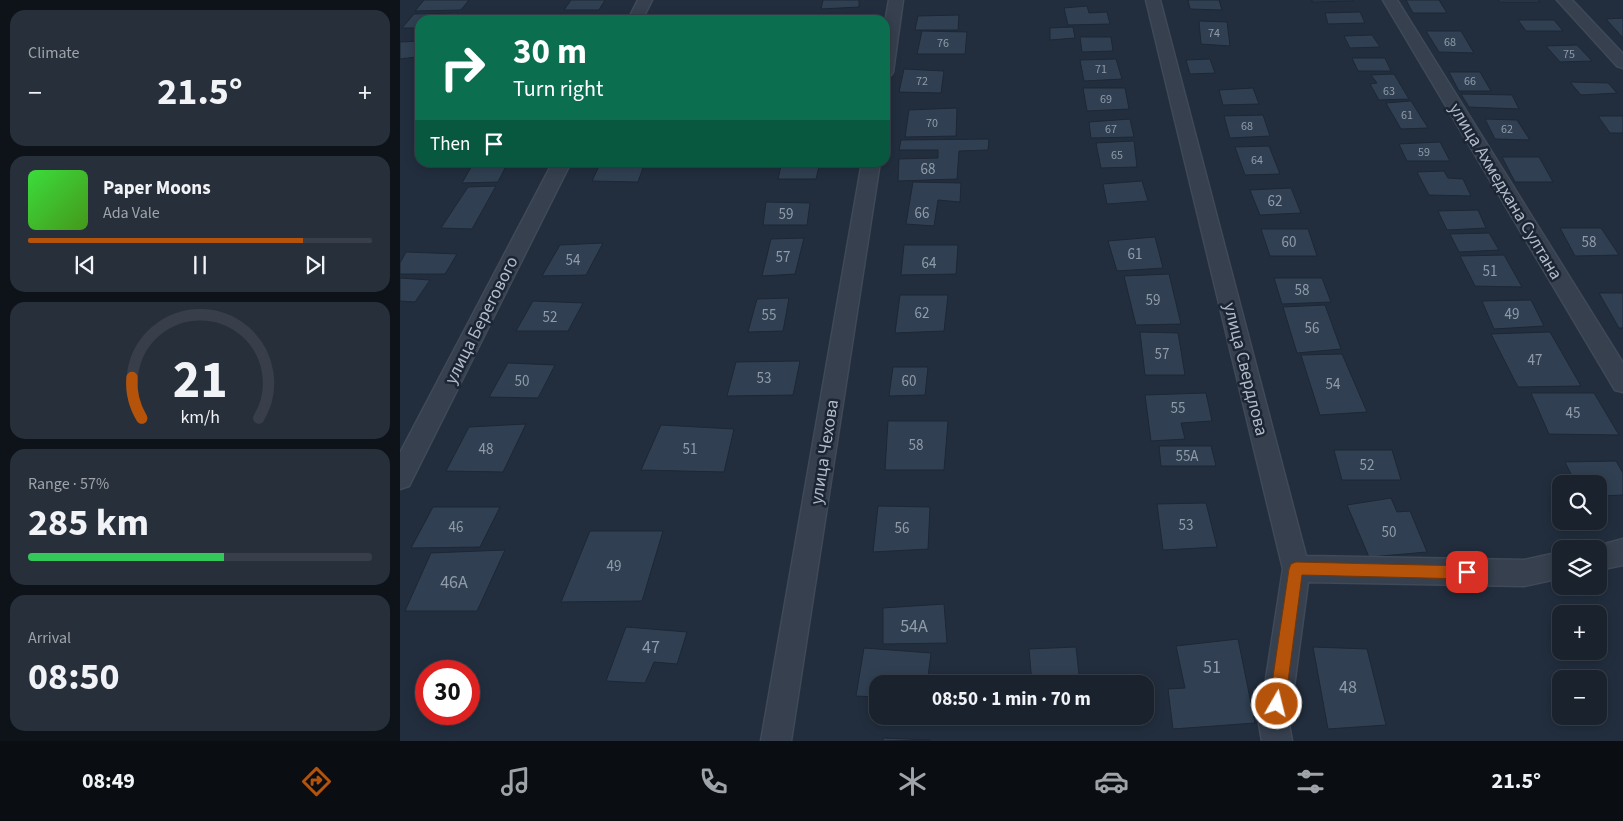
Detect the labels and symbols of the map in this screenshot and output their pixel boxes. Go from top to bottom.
house number: 74 [1208,25,1220,42]
house number: 68 [1444,34,1456,51]
house number: 76 [937,35,949,52]
house number: 75 [1563,46,1575,63]
house number: 71 [1095,61,1107,78]
house number: 72 [916,73,928,90]
house number: 66 [1464,73,1476,90]
house number: 63 [1383,83,1395,100]
house number: 69 [1100,91,1112,108]
street label: улица Ахмедхана Султана [1443,98,1568,284]
house number: 61 [1401,107,1413,124]
house number: 70 [926,115,938,132]
house number: 68 [1241,118,1253,135]
house number: 67 [1105,121,1117,138]
house number: 62 [1501,121,1513,138]
house number: 59 [1418,144,1430,161]
house number: 65 [1111,147,1123,164]
house number: 64 [1251,152,1263,169]
house number: 68 [921,159,935,180]
house number: 62 [1268,191,1282,212]
house number: 66 [915,203,929,224]
house number: 59 [779,204,793,225]
house number: 60 [1282,232,1296,253]
house number: 58 [1582,232,1596,253]
house number: 61 [1128,244,1142,265]
house number: 57 [776,247,790,268]
house number: 54 [566,250,581,271]
street label: улица Берегового [438,252,525,389]
house number: 64 [922,253,937,274]
house number: 51 [1483,261,1497,282]
house number: 58 [1295,280,1309,301]
house number: 59 [1146,290,1160,311]
street label: улица Свердлова [1217,300,1274,438]
house number: 62 [915,303,929,324]
house number: 49 [1505,304,1519,325]
house number: 55 [762,305,776,326]
house number: 52 [543,307,557,328]
house number: 56 [1305,318,1319,339]
house number: 57 [1155,344,1169,365]
house number: 47 [1528,350,1542,371]
house number: 53 [757,368,771,389]
house number: 50 [515,371,529,392]
house number: 60 [902,371,916,392]
house number: 54 [1326,374,1341,395]
street label: улица Чехова [804,398,845,506]
house number: 55 [1171,398,1185,419]
house number: 45 [1566,403,1580,424]
house number: 58 [909,435,923,456]
house number: 48 [479,439,493,460]
house number: 51 [683,439,697,460]
house number: 55А [1175,446,1199,467]
house number: 52 [1360,455,1374,476]
house number: 53 [1179,515,1193,536]
house number: 46 [449,517,463,538]
house number: 56 [895,518,909,539]
house number: 50 [1382,522,1396,543]
pin [1446,551,1488,593]
house number: 49 [607,556,621,577]
house number: 46А [440,570,468,595]
house number: 54А [900,614,928,639]
house number: 47 [642,635,660,660]
house number: 51 [1203,655,1221,680]
speed limit sign: 30 [415,660,480,725]
house number: 48 [1339,675,1357,700]
position arrow [1250,677,1302,729]

